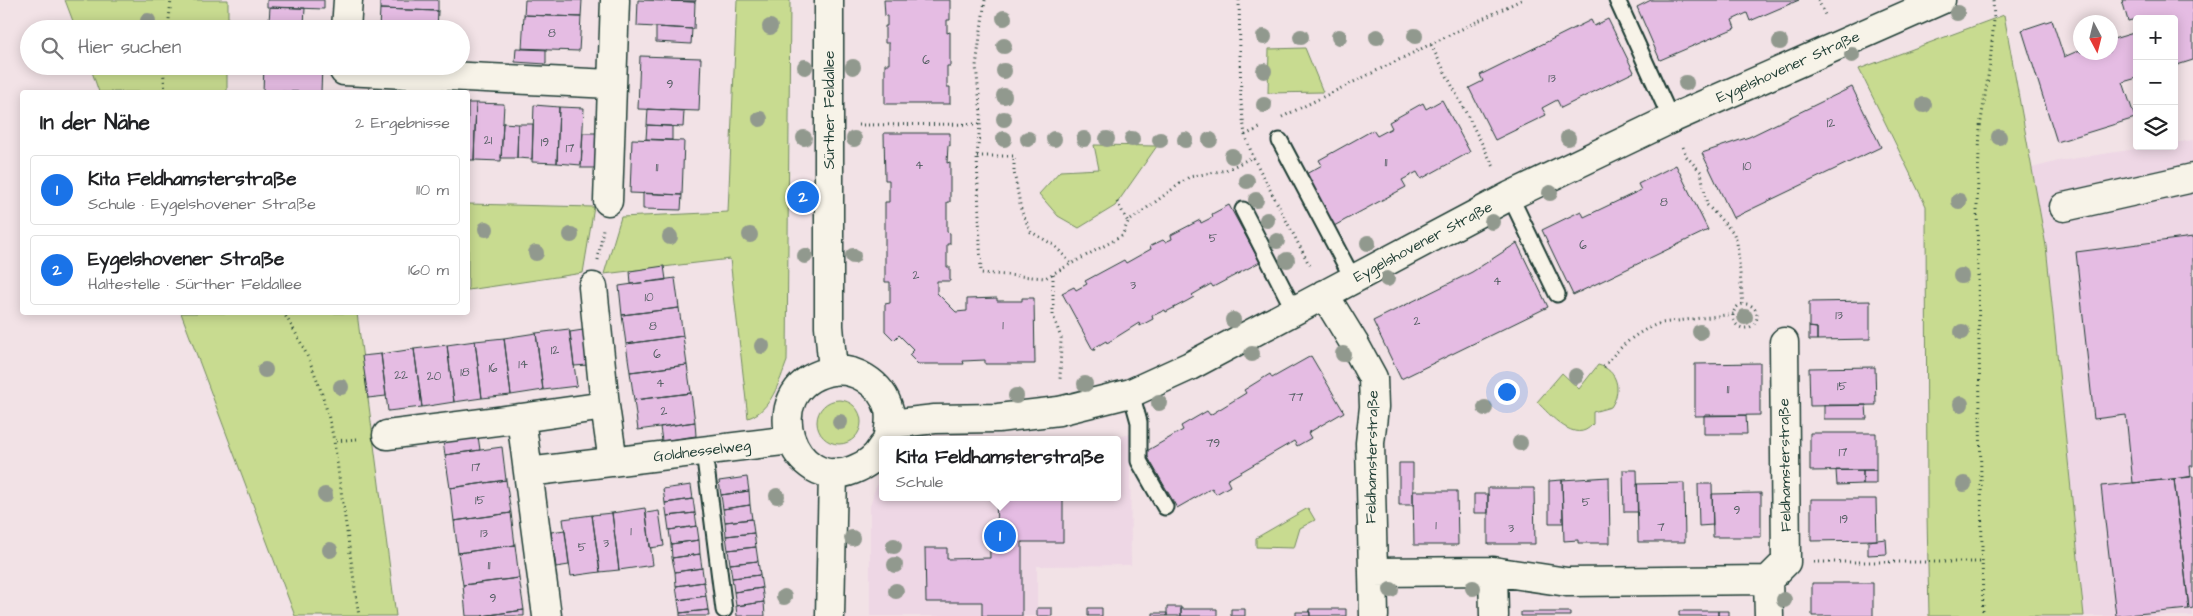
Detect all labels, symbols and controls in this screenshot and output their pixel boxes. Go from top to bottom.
north arrow [2073,15,2118,60]
map controls [2133,15,2178,150]
button: + [2133,15,2178,60]
search box [20,20,470,75]
house number: 8 [548,25,556,42]
street label: Eygelshovener Straße [1713,26,1863,109]
icon: search [38,34,66,62]
text: Hier suchen [78,34,181,61]
street label: Sürther Feldallee [819,51,840,169]
house number: 6 [922,52,930,69]
button: − [2133,60,2178,105]
house number: 13 [1548,70,1556,87]
house number: 9 [667,76,674,93]
button: layers [2133,105,2178,150]
text: In der Nähe [40,108,150,137]
text: 2 Ergebnisse [355,112,450,134]
house number: 12 [1827,115,1835,132]
house number: 21 [484,132,493,149]
house number: 19 [541,134,549,151]
house number: 17 [566,140,575,157]
house number: 11 [1384,154,1388,171]
house number: 4 [915,157,923,174]
house number: 10 [1742,158,1752,175]
house number: 11 [655,159,659,176]
text: Kita Feldhamsterstraße [88,166,297,193]
pin: 2 [787,178,819,216]
text: 1 [56,179,58,201]
text: 110 m [416,179,449,201]
text: Schule · Eygelshovener Straße [88,193,316,215]
house number: 8 [1660,194,1668,211]
street label: Eygelshovener Straße [1350,196,1497,289]
house number: 5 [1209,230,1218,247]
house number: 6 [1579,237,1587,254]
text: Eygelshovener Straße [88,246,284,273]
text: 2 [52,259,62,281]
text: 160 m [408,259,449,281]
house number: 2 [913,267,920,284]
text: Haltestelle · Sürther Feldallee [88,273,302,295]
house number: 4 [1493,273,1501,290]
house number: 3 [1130,277,1136,294]
house number: 10 [644,289,654,306]
house number: 13 [1835,307,1843,324]
house number: 2 [1414,313,1421,330]
house number: 1 [1002,317,1004,334]
house number: 8 [649,318,657,335]
house number: 12 [551,342,559,359]
house number: 6 [653,346,661,363]
house number: 14 [518,356,528,373]
house number: 16 [488,360,498,377]
house number: 18 [460,364,470,381]
house number: 22 [394,367,408,384]
house number: 20 [427,368,442,385]
house number: 4 [656,375,664,392]
house number: 15 [1837,378,1848,395]
your location [1494,379,1520,405]
house number: 11 [1726,381,1730,398]
house number: 77 [1289,389,1304,406]
street label: Feldhamsterstraße [1360,390,1384,524]
street label: Feldhamsterstraße [1773,398,1797,532]
house number: 2 [661,403,668,420]
street label: Goldnesselweg [652,435,752,468]
house number: 79 [1206,435,1220,452]
popup [879,436,1121,501]
text: Kita Feldhamsterstraße [896,444,1104,471]
house number: 17 [1839,444,1848,461]
house number: 17 [472,459,481,476]
text: Schule [896,471,943,493]
house number: 15 [475,492,486,509]
house number: 5 [1582,494,1591,511]
house number: 9 [1734,502,1741,519]
house number: 19 [1840,511,1848,528]
pin: 1 [984,517,1016,555]
house number: 1 [1435,517,1437,534]
house number: 7 [1657,519,1665,536]
house number: 3 [1508,520,1514,537]
house number: 1 [630,523,632,540]
house number: 13 [480,525,488,542]
house number: 3 [603,535,609,552]
house number: 5 [578,539,587,556]
house number: 11 [487,557,491,574]
house number: 9 [490,590,497,607]

